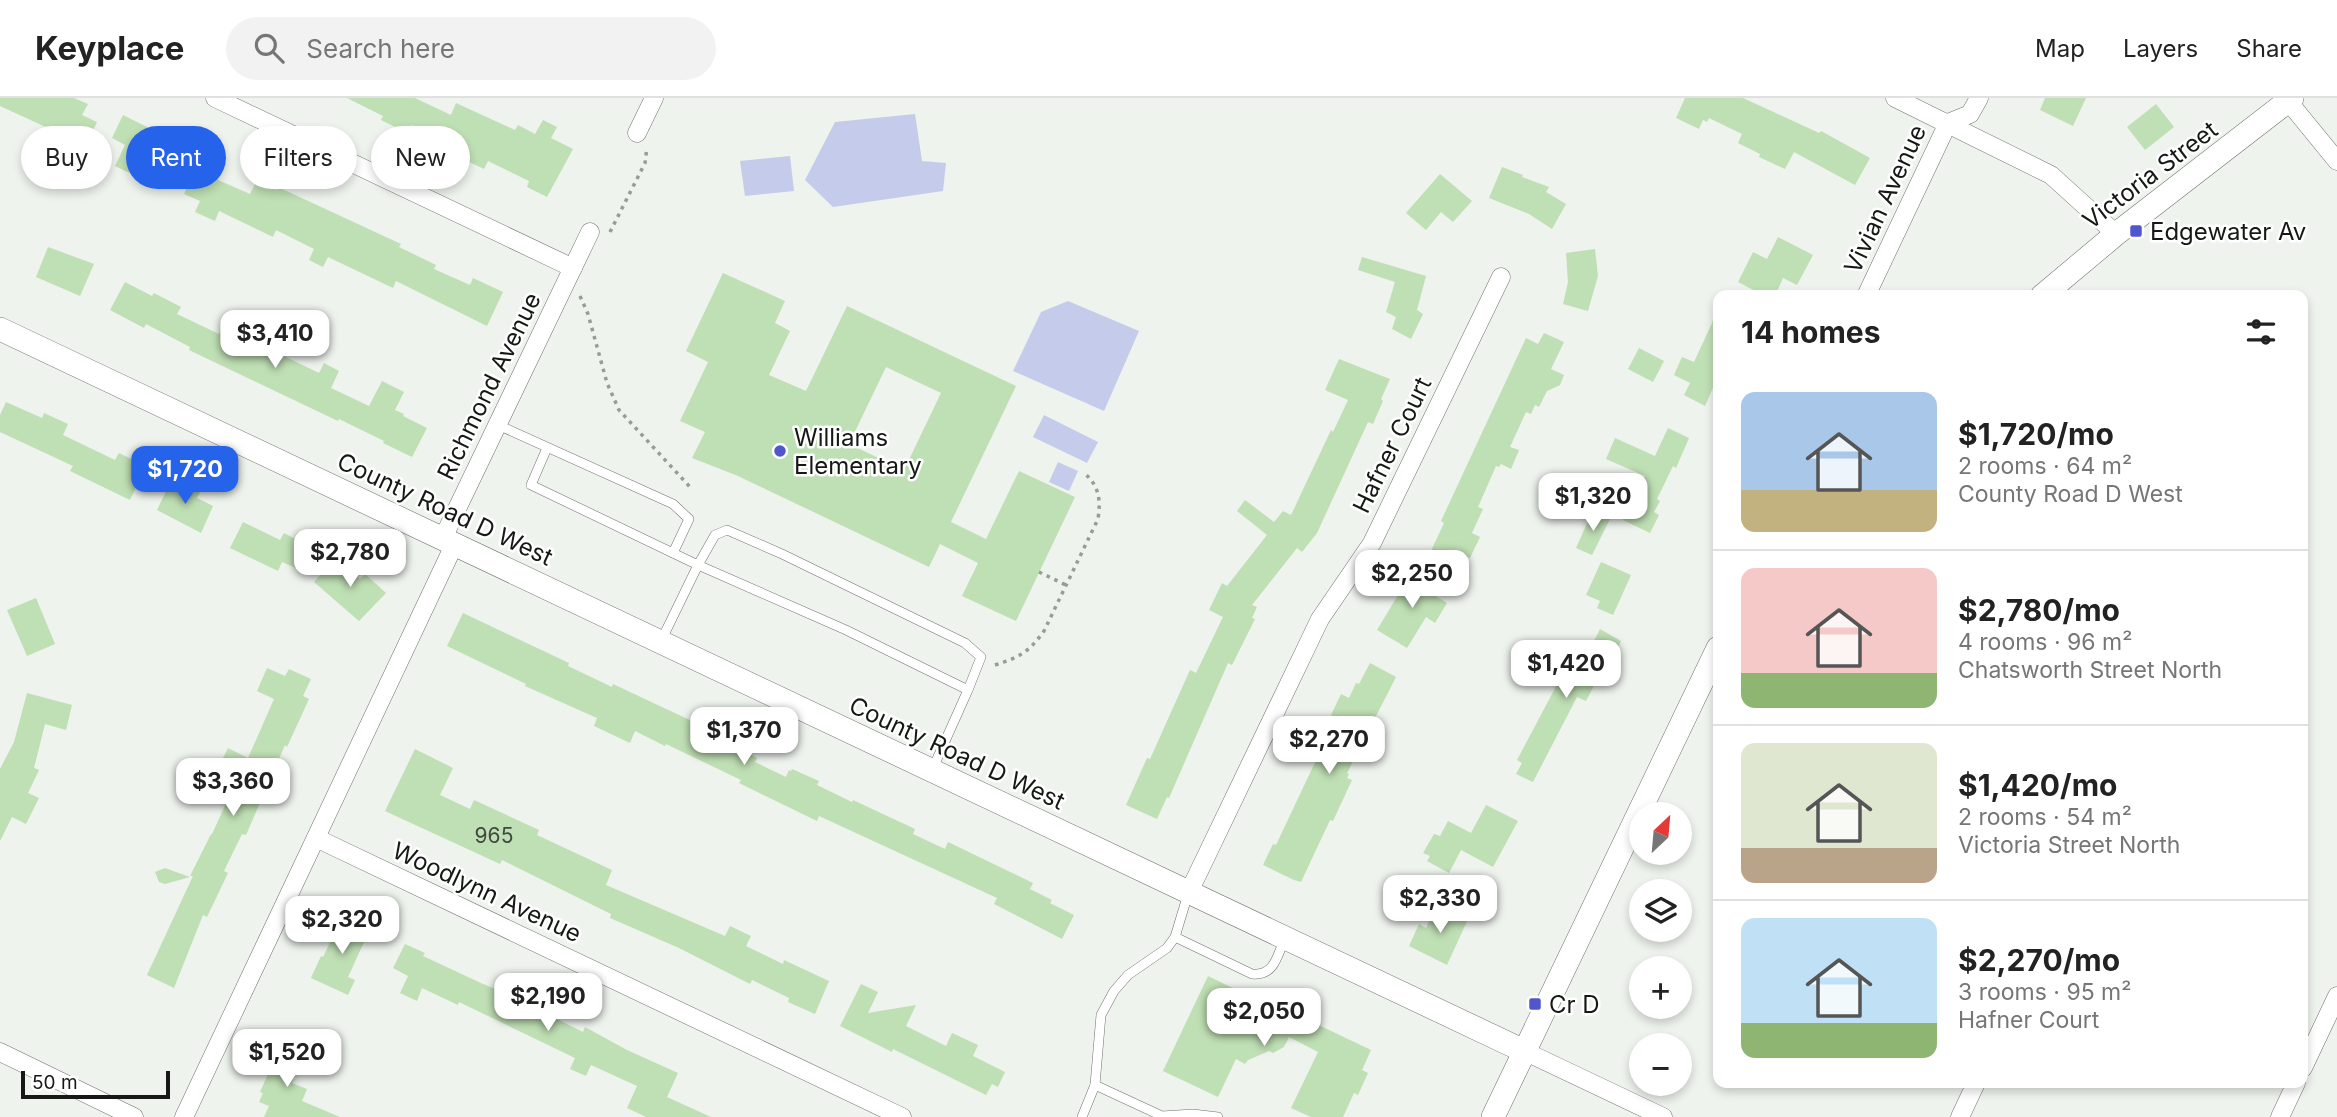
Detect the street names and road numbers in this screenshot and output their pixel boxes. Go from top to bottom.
street label: Victoria Street [2077,115,2223,235]
street label: Vivian Avenue [1838,120,1932,278]
street label: Richmond Avenue [431,288,547,484]
street label: Hafner Court [1347,372,1437,518]
street label: County Road D West [333,446,558,572]
street label: County Road D West [845,690,1070,816]
street label: Woodlynn Avenue [388,836,586,948]

